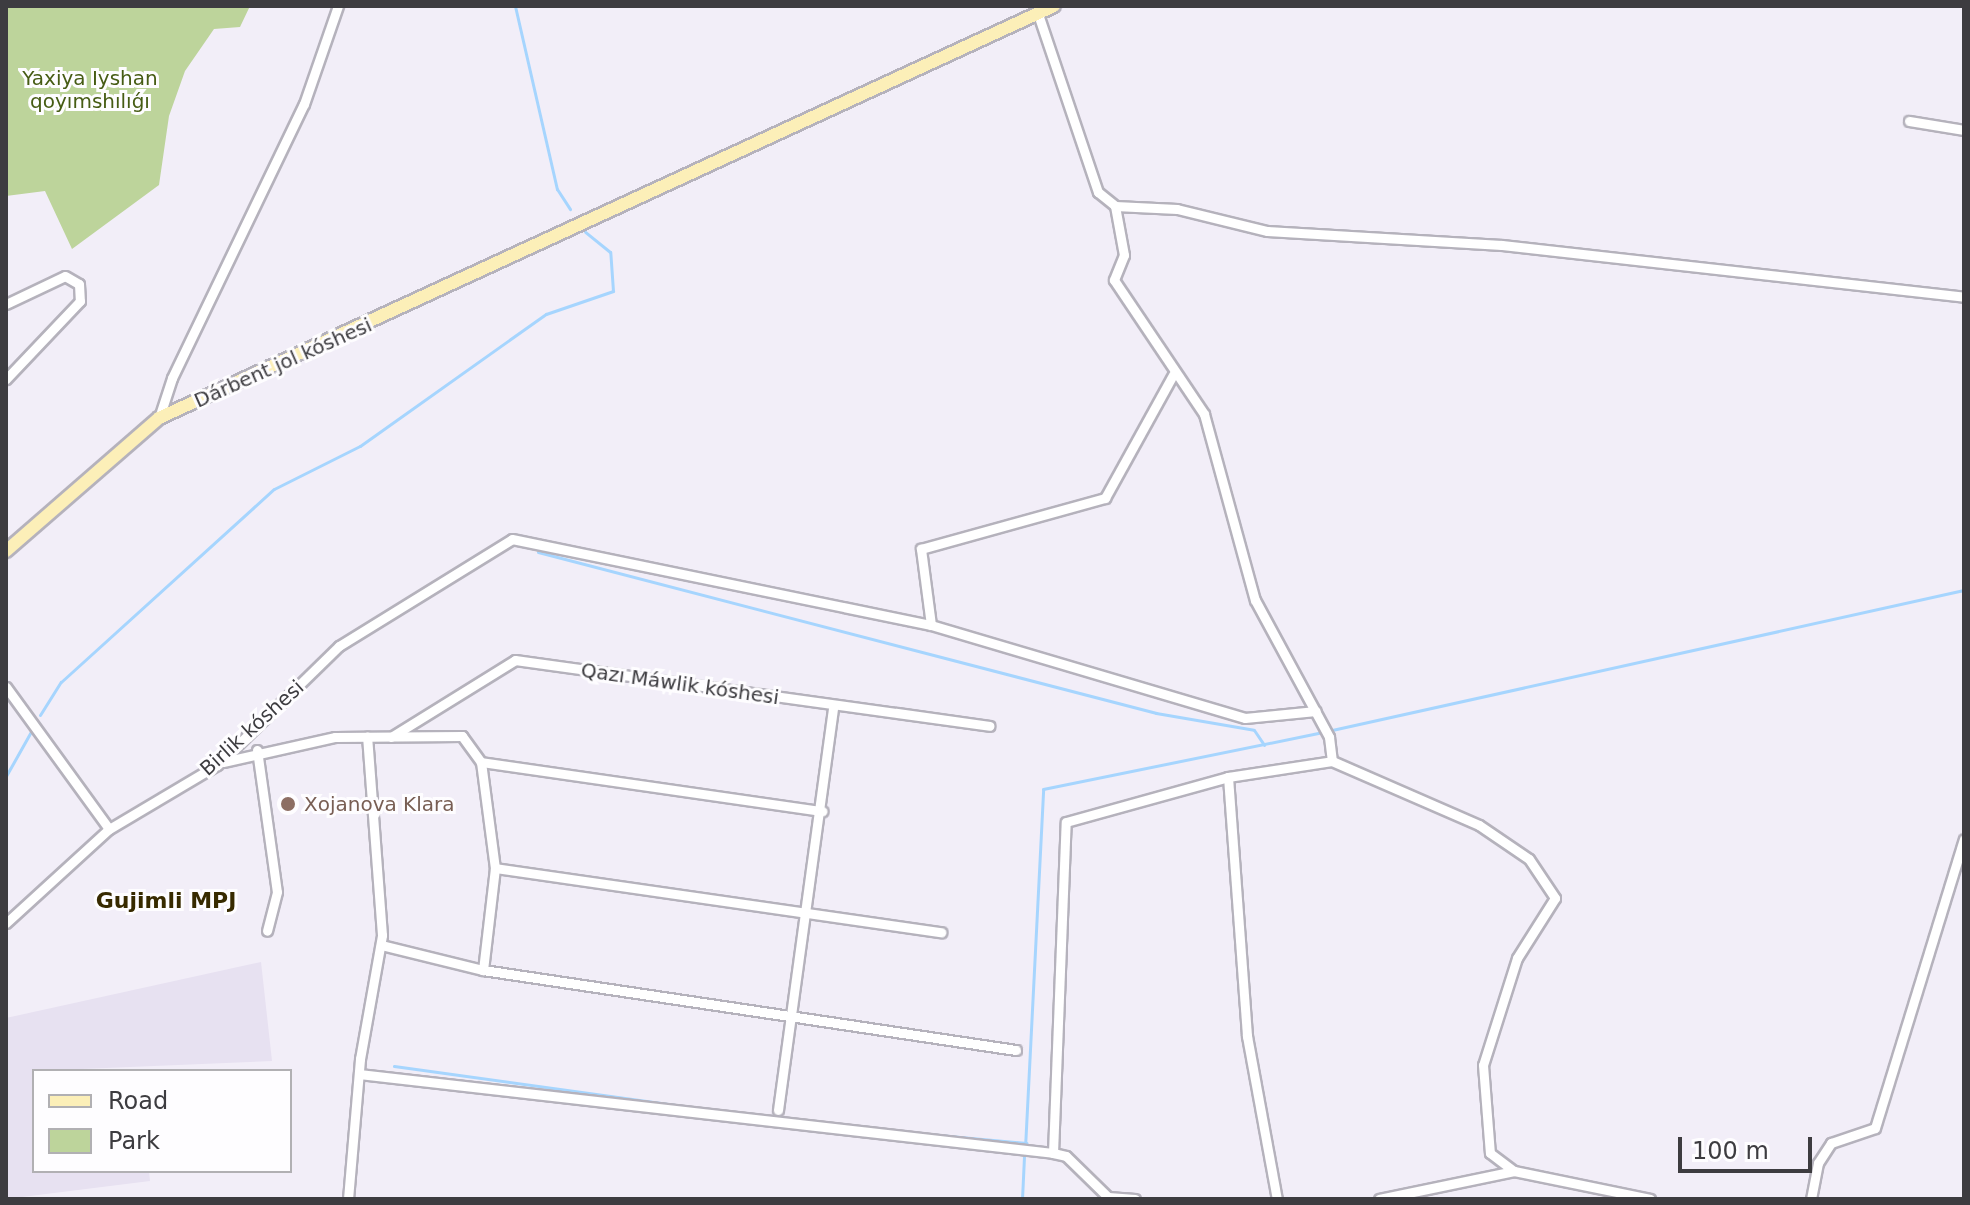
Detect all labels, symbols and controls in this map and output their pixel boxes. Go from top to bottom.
park label: Yaxiya Iyshan qoyımshılıǵı [22,66,158,113]
street label: Dárbent jol kóshesi [190,313,376,413]
street label: Qazı Máwlik kóshesi [579,658,781,710]
street label: Birlik kóshesi [195,675,309,781]
place label: Xojanova Klara [304,792,455,816]
marker: Xojanova Klara [279,795,297,813]
district label: Gujimli MPJ [96,888,236,914]
legend [32,1069,292,1173]
text: Road [108,1087,168,1115]
scale bar [1682,1121,1816,1171]
text: Park [108,1127,160,1155]
text: 100 m [1692,1137,1769,1165]

